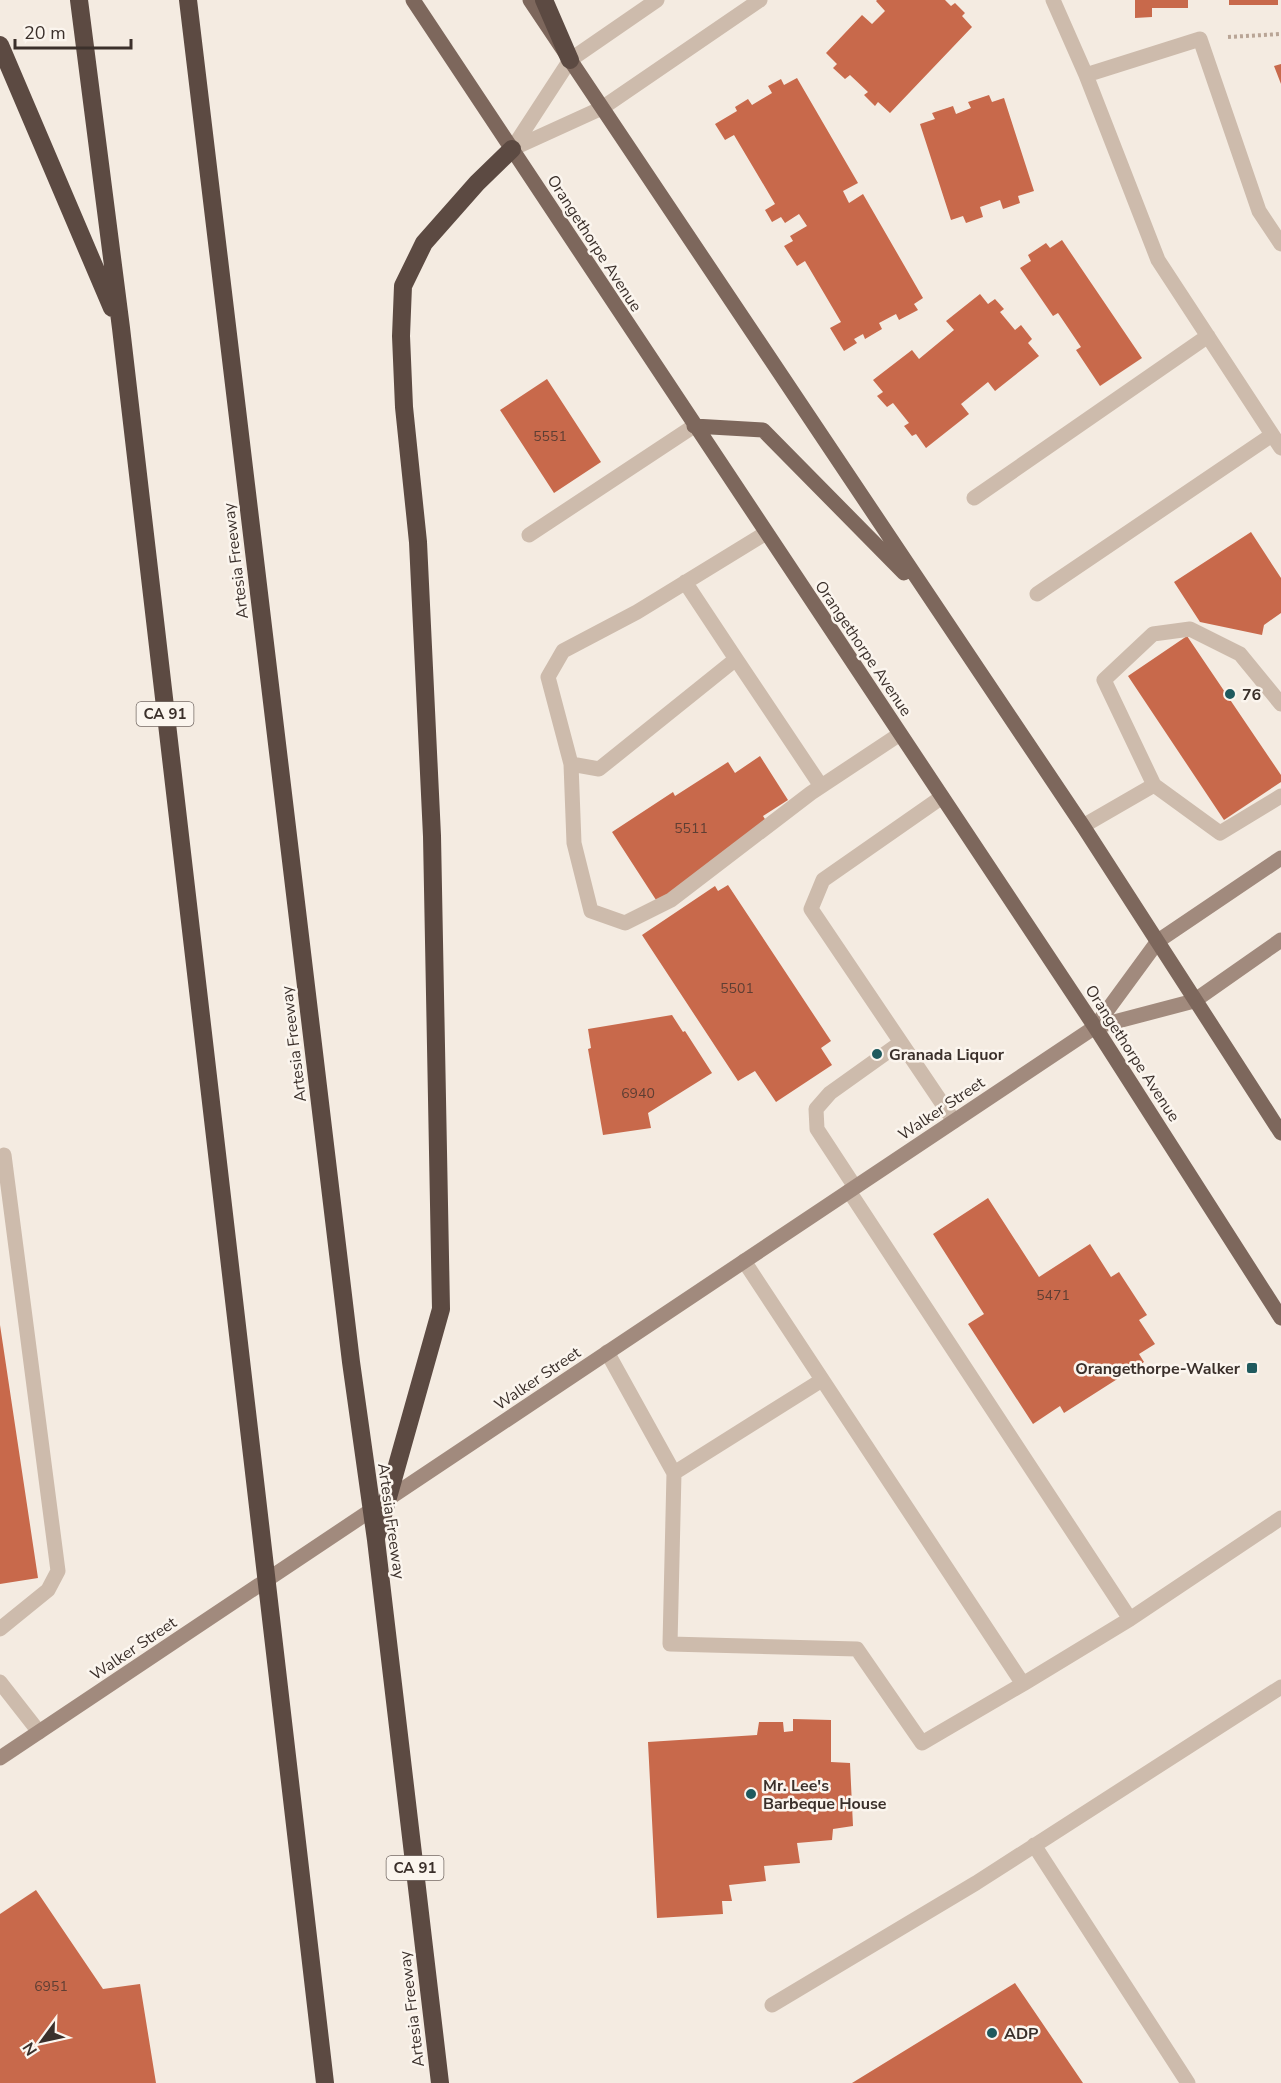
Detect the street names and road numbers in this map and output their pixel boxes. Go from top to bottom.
street label: Orangethorpe Avenue [542,171,647,316]
street label: Artesia Freeway [218,501,254,620]
street label: Orangethorpe Avenue [810,576,917,721]
road number: CA 91 [136,702,194,726]
street label: Orangethorpe Avenue [1080,981,1185,1126]
street label: Artesia Freeway [276,984,312,1103]
street label: Walker Street [894,1072,989,1146]
street label: Walker Street [490,1342,585,1416]
street label: Artesia Freeway [372,1462,410,1581]
street label: Walker Street [86,1612,181,1686]
road number: CA 91 [386,1856,444,1880]
street label: Artesia Freeway [394,1949,430,2068]

